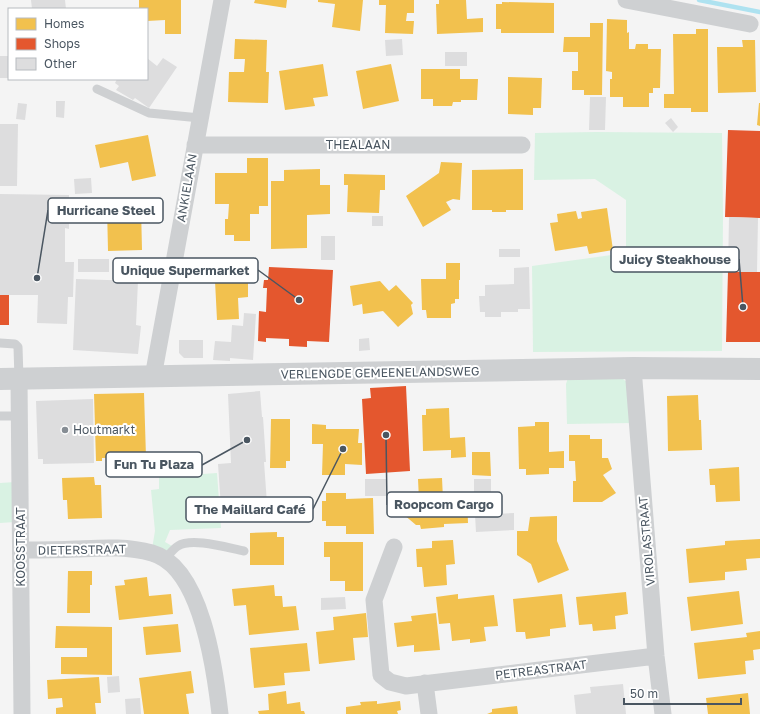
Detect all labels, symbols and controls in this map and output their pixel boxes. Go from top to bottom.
legend [8,8,148,80]
text: Homes [44,16,84,31]
text: Shops [44,36,80,51]
text: Other [44,56,77,71]
street label: THEALAAN [326,137,390,152]
street label: ANKIELAAN [173,153,200,223]
callout: Hurricane Steel [48,198,163,223]
text: Hurricane Steel [57,202,156,218]
callout: Juicy Steakhouse [611,247,739,272]
text: Juicy Steakhouse [619,251,731,267]
callout: Unique Supermarket [113,258,258,283]
text: Unique Supermarket [121,262,249,278]
street label: VERLENGDE GEMEENELANDSWEG [281,363,479,382]
place label: Houtmarkt [73,422,135,437]
marker: Houtmarkt [60,425,70,435]
callout: Fun Tu Plaza [106,452,202,477]
text: Fun Tu Plaza [114,456,195,472]
callout: Roopcom Cargo [387,492,502,517]
street label: VIROLASTRAAT [635,495,658,586]
text: Roopcom Cargo [394,496,494,512]
callout: The Maillard Café [186,497,313,522]
text: The Maillard Café [194,501,306,517]
street label: KOOSSTRAAT [13,507,28,587]
street label: DIETERSTRAAT [38,541,127,558]
street label: PETREASTRAAT [494,656,588,683]
scale bar [624,680,741,706]
text: 50 m [630,686,658,701]

